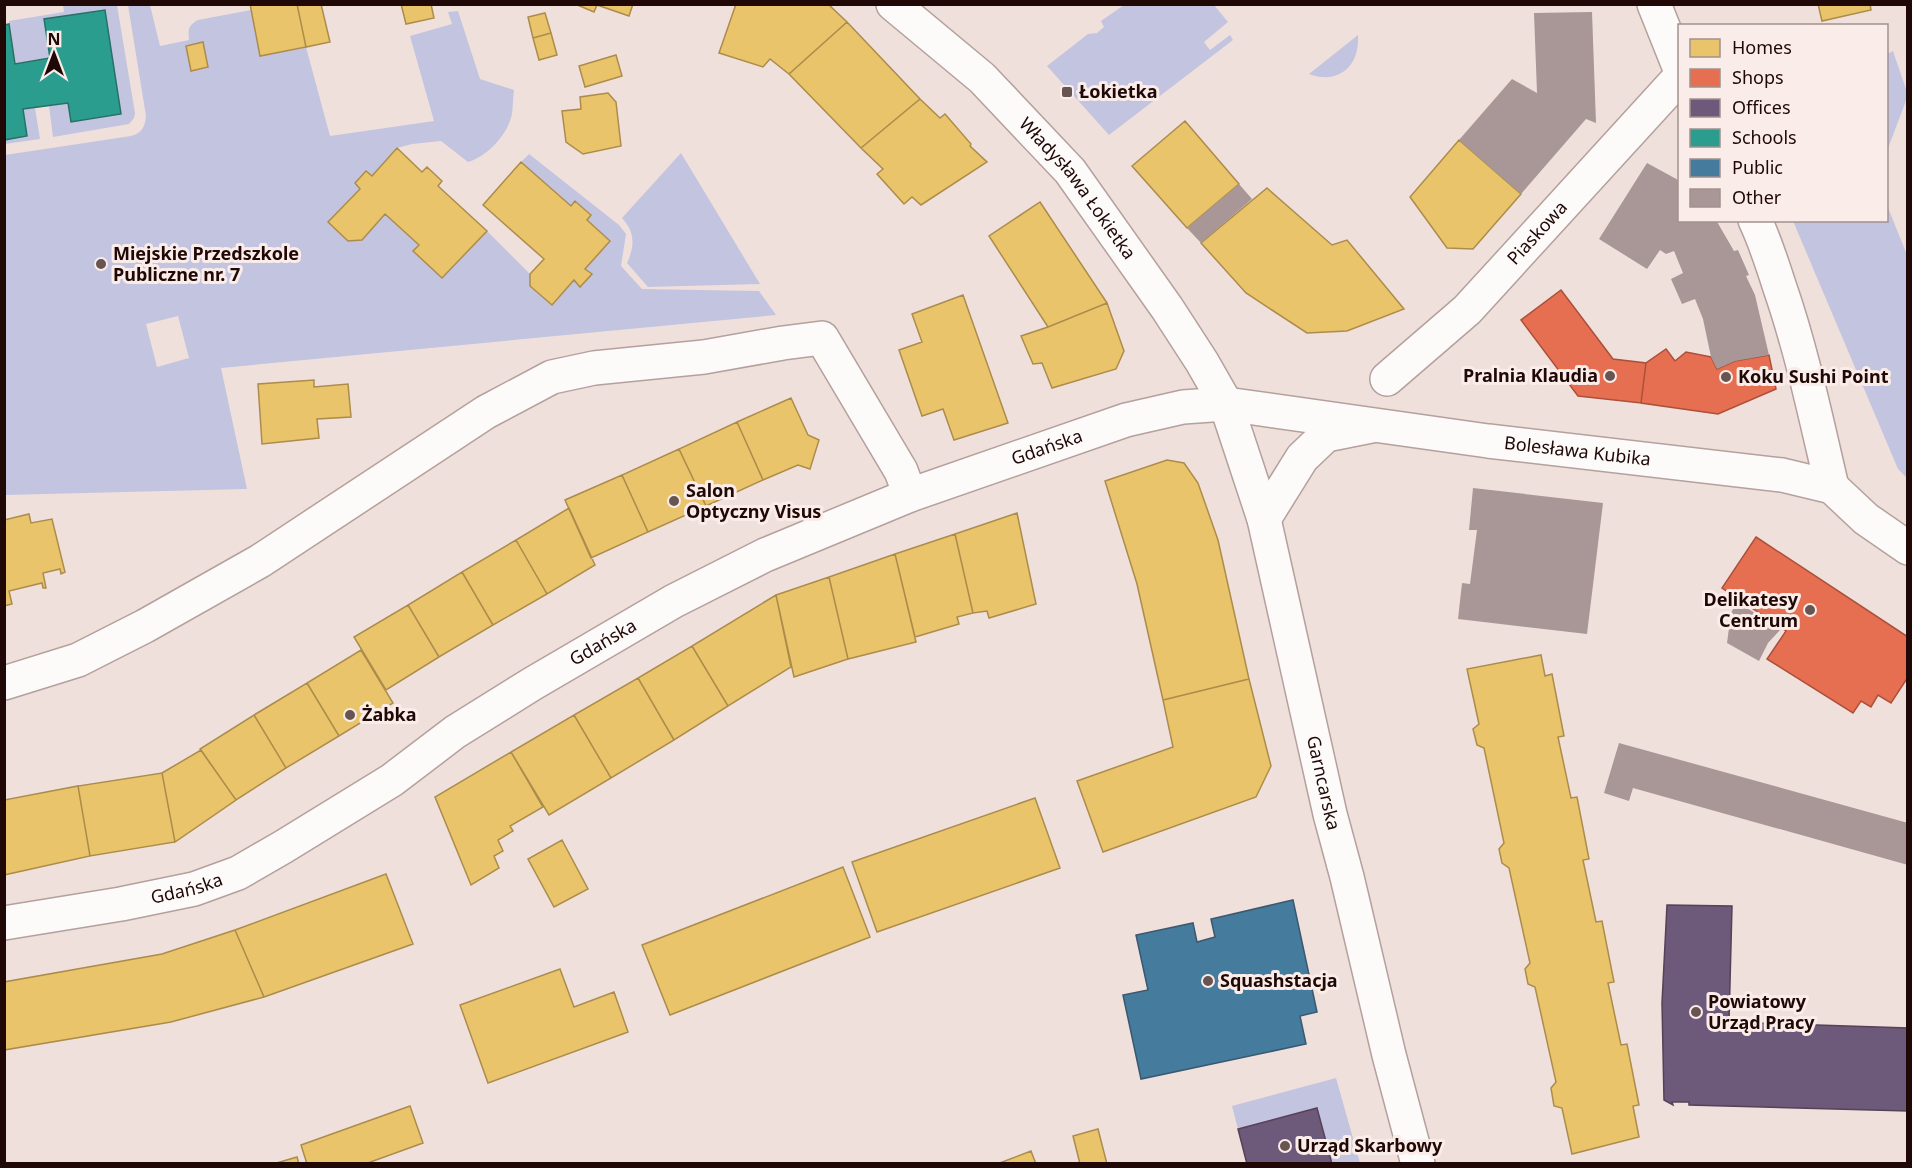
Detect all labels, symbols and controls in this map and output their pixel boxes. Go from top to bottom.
north arrow [24,24,84,84]
legend [1678,24,1888,222]
text: N [47,28,61,50]
text: Homes [1732,35,1792,59]
text: Shops [1732,65,1784,89]
place label: Łokietka [1079,79,1157,103]
marker: Łokietka [1060,85,1074,99]
text: Offices [1732,95,1791,119]
street label: Władysława Łokietka [1014,112,1142,264]
text: Schools [1732,125,1797,149]
text: Public [1732,155,1783,179]
text: Other [1732,185,1782,209]
street label: Piaskowa [1501,195,1572,269]
place label: Miejskie Przedszkole Publiczne nr. 7 [113,241,299,286]
marker: Miejskie Przedszkole Publiczne nr. 7 [94,257,108,271]
place label: Pralnia Klaudia [1463,363,1598,387]
place label: Koku Sushi Point [1738,364,1889,388]
marker: Pralnia Klaudia [1603,369,1617,383]
marker: Koku Sushi Point [1719,370,1733,384]
street label: Gdańska [1008,423,1085,470]
street label: Bolesława Kubika [1503,430,1652,471]
place label: Salon Optyczny Visus [686,478,821,523]
marker: Salon Optyczny Visus [667,494,681,508]
place label: Delikatesy Centrum [1704,587,1799,632]
marker: Delikatesy Centrum [1803,603,1817,617]
street label: Gdańska [565,613,640,671]
place label: Żabka [362,702,417,726]
marker: Żabka [343,708,357,722]
street label: Garncarska [1302,733,1347,833]
street label: Gdańska [148,867,226,909]
place label: Squashstacja [1220,968,1338,992]
marker: Squashstacja [1201,974,1215,988]
place label: Powiatowy Urząd Pracy [1708,989,1815,1034]
marker: Powiatowy Urząd Pracy [1689,1005,1703,1019]
place label: Urząd Skarbowy [1297,1133,1443,1157]
marker: Urząd Skarbowy [1278,1139,1292,1153]

